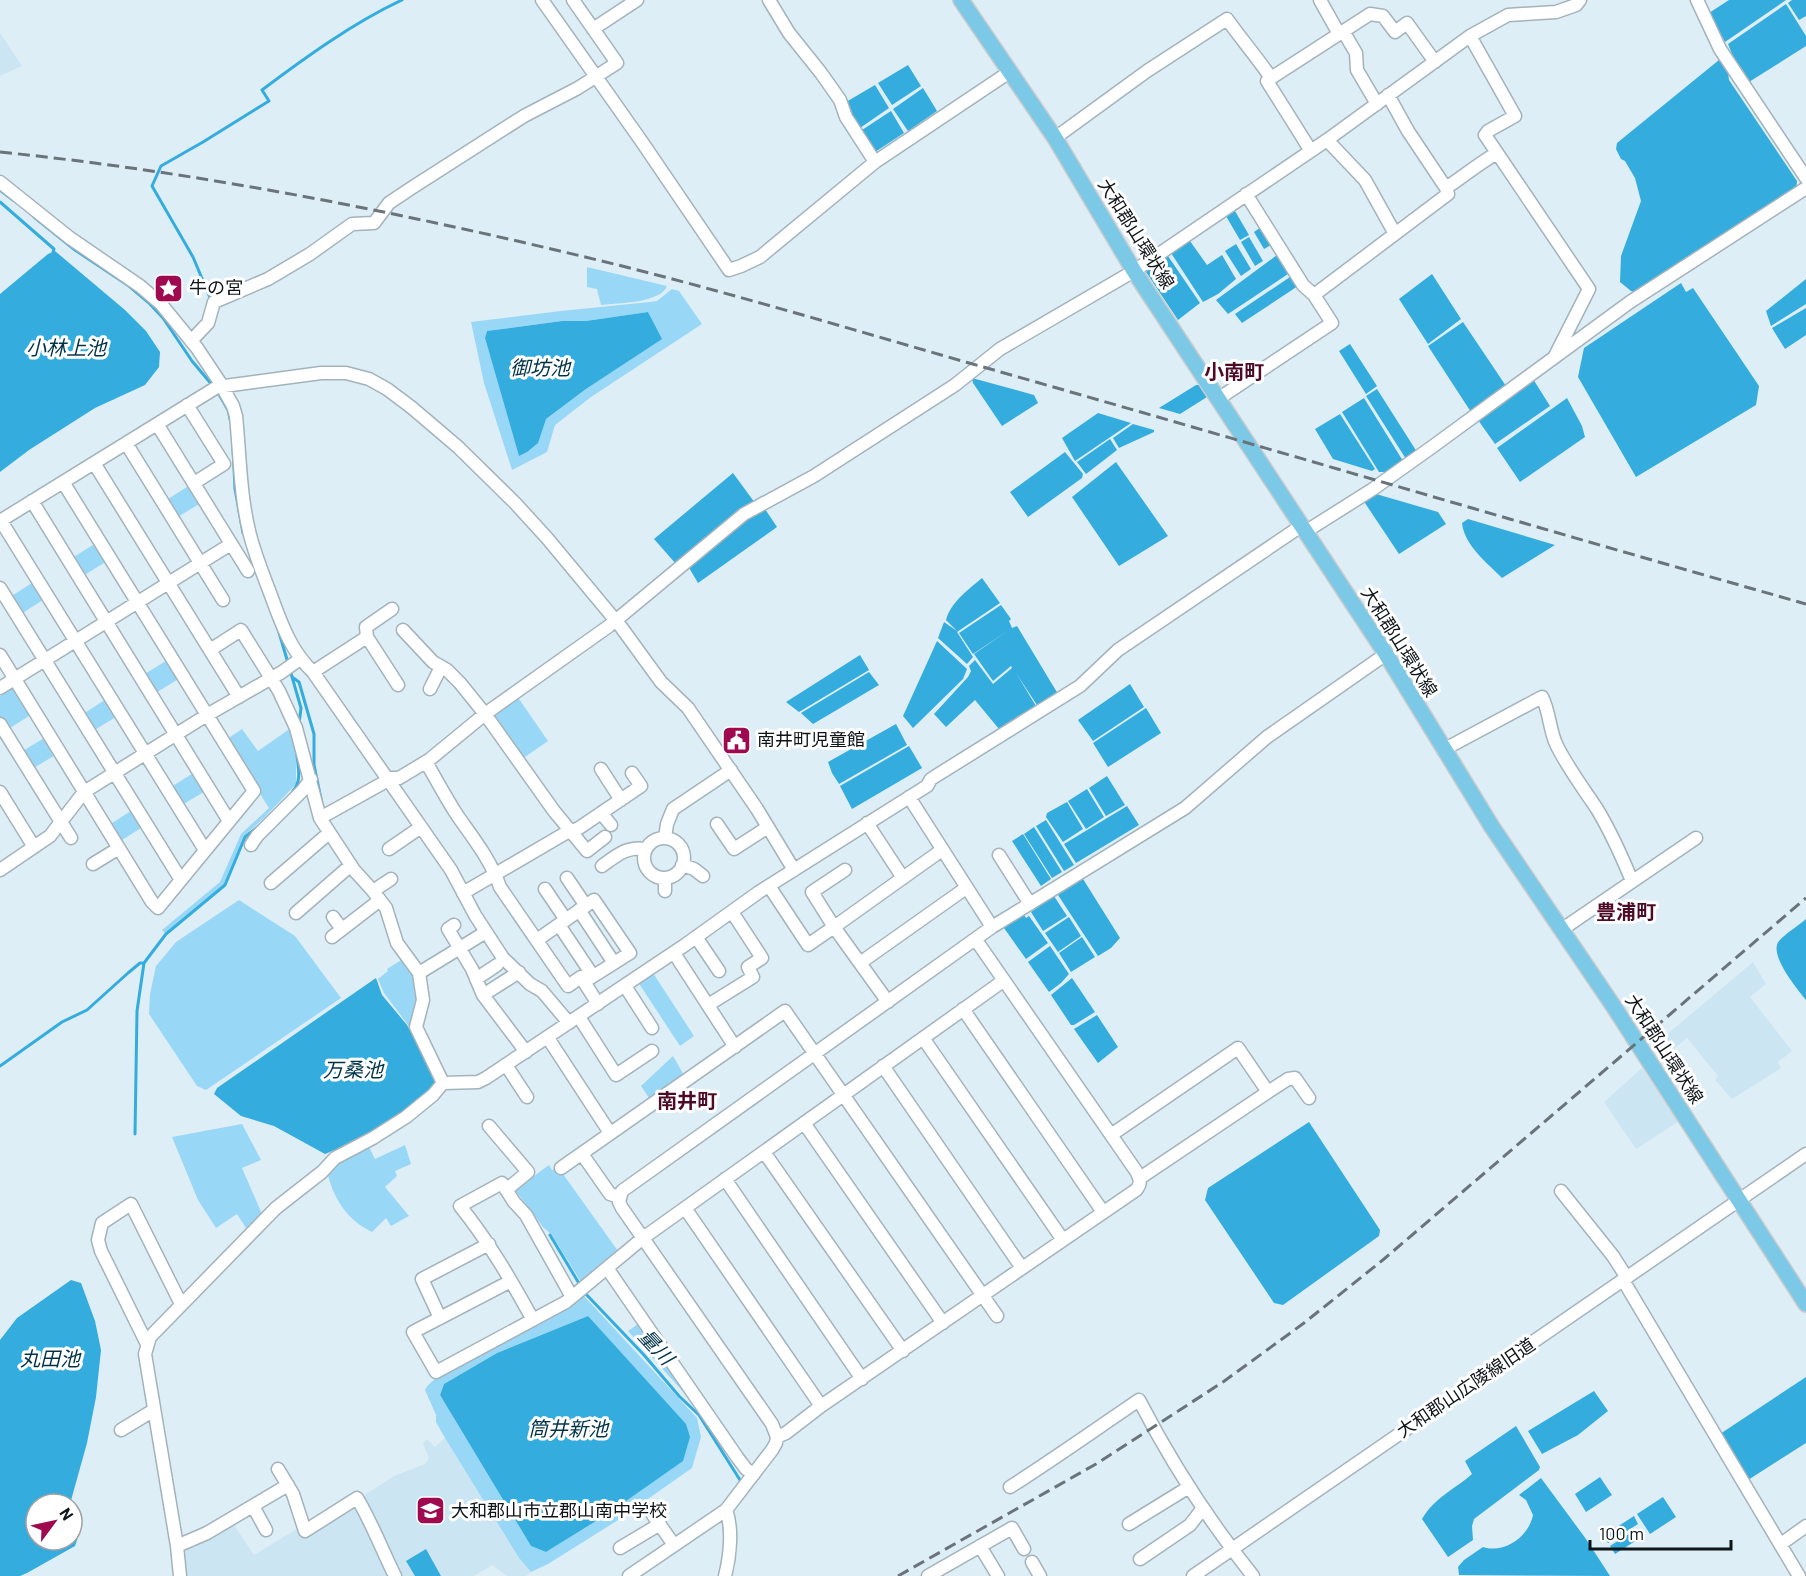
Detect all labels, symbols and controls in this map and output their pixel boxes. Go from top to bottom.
street label: 大和郡山環状線 [1094,174,1180,293]
place icon: 牛の宮 [152,272,184,304]
place label: 牛の宮 [189,276,243,298]
water label: 小林上池 [26,335,108,359]
water label: 御坊池 [510,355,572,379]
district label: 小南町 [1204,359,1264,383]
street label: 大和郡山環状線 [1357,582,1443,701]
public building icon: 南井町児童館 [720,724,752,756]
place label: 南井町児童館 [757,728,865,750]
district label: 豊浦町 [1596,899,1656,923]
street label: 大和郡山環状線 [1621,990,1708,1107]
water label: 万桑池 [323,1057,385,1081]
district label: 南井町 [657,1088,717,1112]
water label: 量川 [634,1324,681,1371]
street label: 大和郡山広陵線旧道 [1392,1333,1539,1442]
water label: 丸田池 [20,1346,82,1370]
water label: 筒井新池 [528,1416,610,1440]
north arrow [24,1492,84,1552]
school or university icon: 大和郡山市立郡山南中学校 [414,1495,446,1527]
place label: 大和郡山市立郡山南中学校 [451,1499,667,1521]
text: N [56,1504,78,1523]
scale bar [1590,1513,1731,1551]
text: 100 m [1599,1522,1644,1544]

